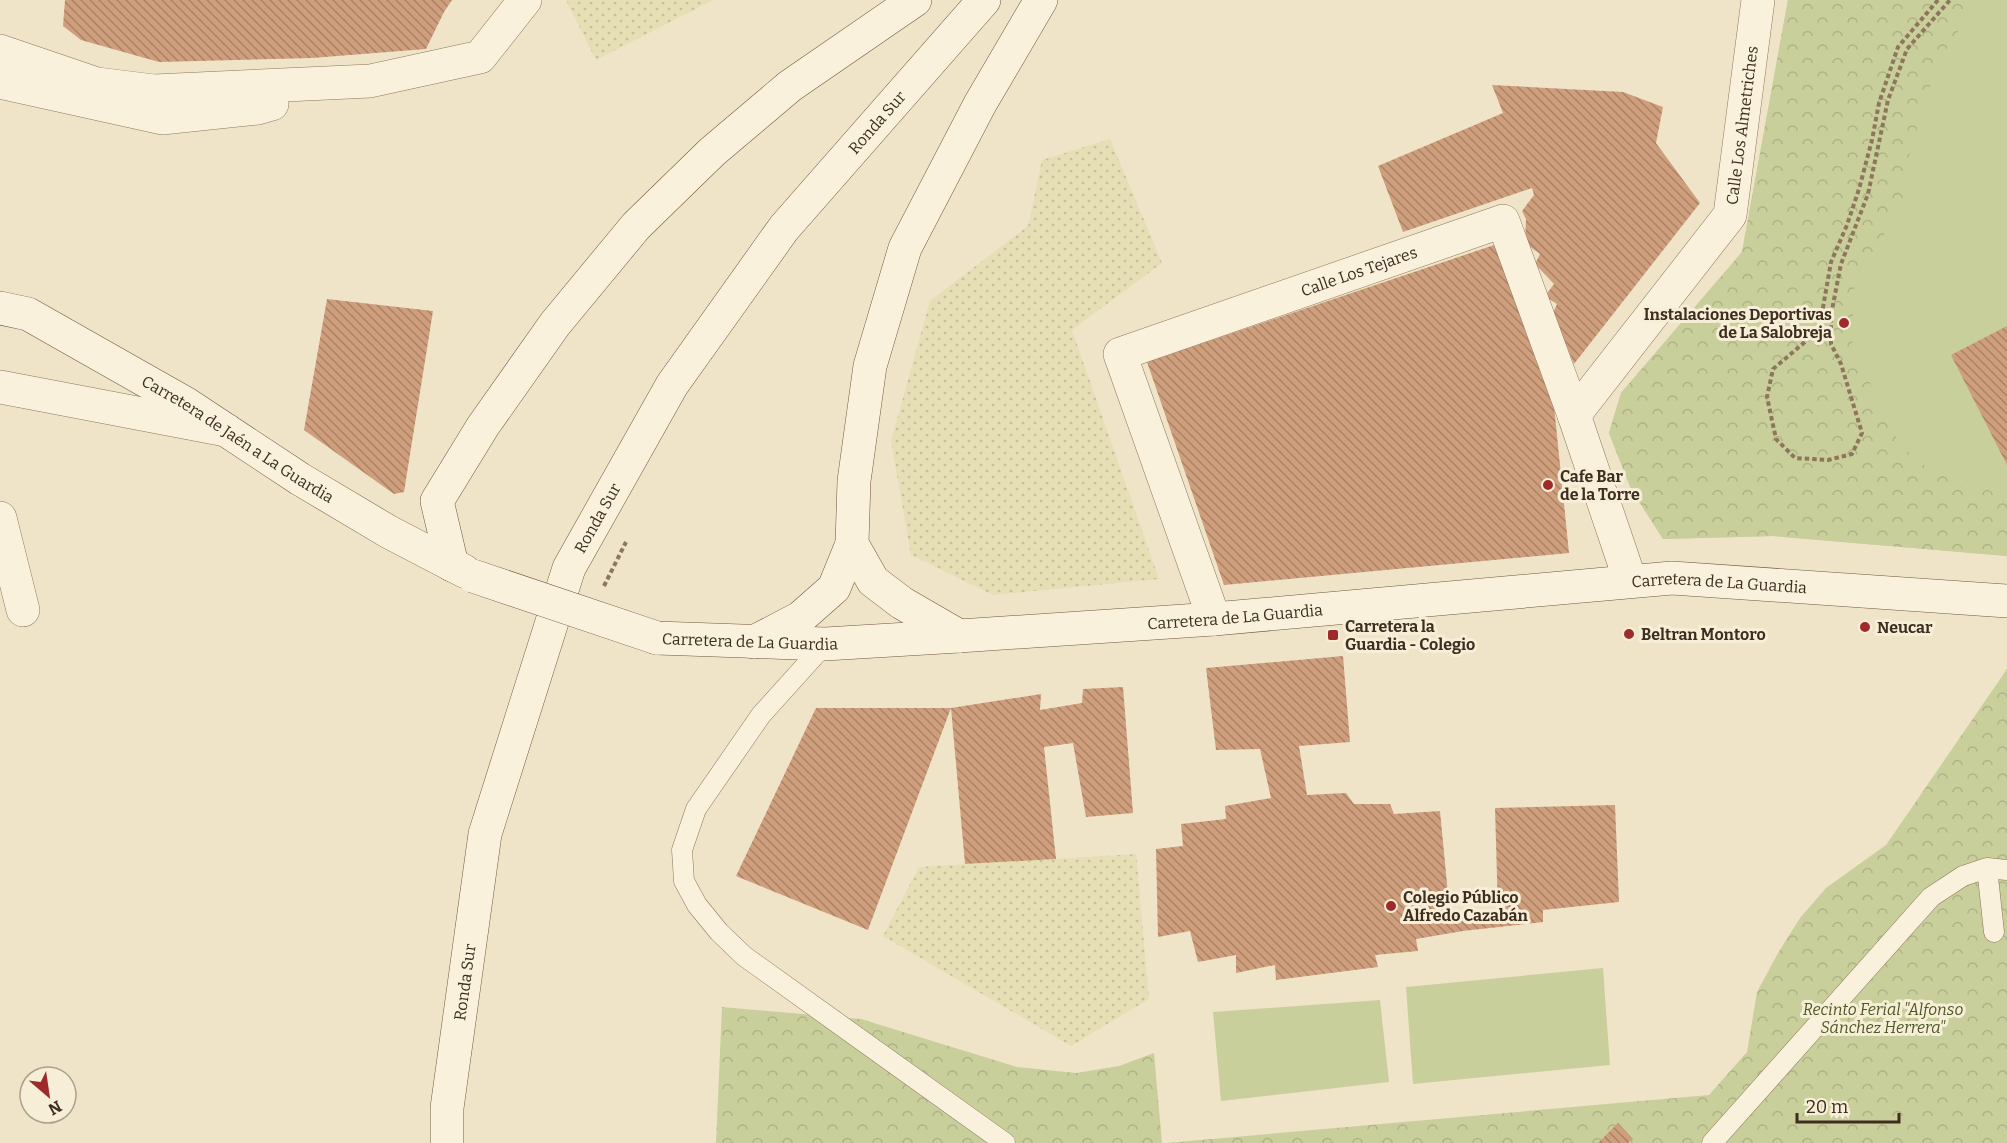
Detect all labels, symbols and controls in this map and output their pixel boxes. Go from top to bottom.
street label: Calle Los Almetriches [1722,45,1761,206]
street label: Ronda Sur [844,87,909,158]
street label: Calle Los Tejares [1298,242,1420,300]
place label: Instalaciones Deportivas de La Salobreja [1644,305,1832,342]
marker: Instalaciones Deportivas de La Salobreja [1837,316,1851,330]
street label: Carretera de Jaén a La Guardia [139,371,338,507]
place label: Cafe Bar de la Torre [1560,467,1640,504]
marker: Cafe Bar de la Torre [1541,478,1555,492]
street label: Ronda Sur [570,480,624,556]
street label: Carretera de La Guardia [1631,569,1808,597]
street label: Carretera de La Guardia [1147,600,1324,633]
place label: Carretera la Guardia - Colegio [1345,617,1475,654]
place label: Neucar [1877,618,1933,637]
marker: Neucar [1858,620,1872,634]
place label: Beltran Montoro [1641,625,1766,644]
marker: Beltran Montoro [1622,627,1636,641]
marker: Carretera la Guardia - Colegio [1326,628,1340,642]
street label: Carretera de La Guardia [662,629,839,654]
place label: Colegio Público Alfredo Cazabán [1403,888,1528,925]
marker: Colegio Público Alfredo Cazabán [1384,899,1398,913]
street label: Ronda Sur [450,943,479,1022]
park label: Recinto Ferial "Alfonso Sánchez Herrera" [1803,1000,1963,1037]
north arrow [18,1065,78,1125]
scale bar [1797,1086,1899,1124]
text: N [45,1096,65,1119]
text: 20 m [1806,1096,1848,1118]

